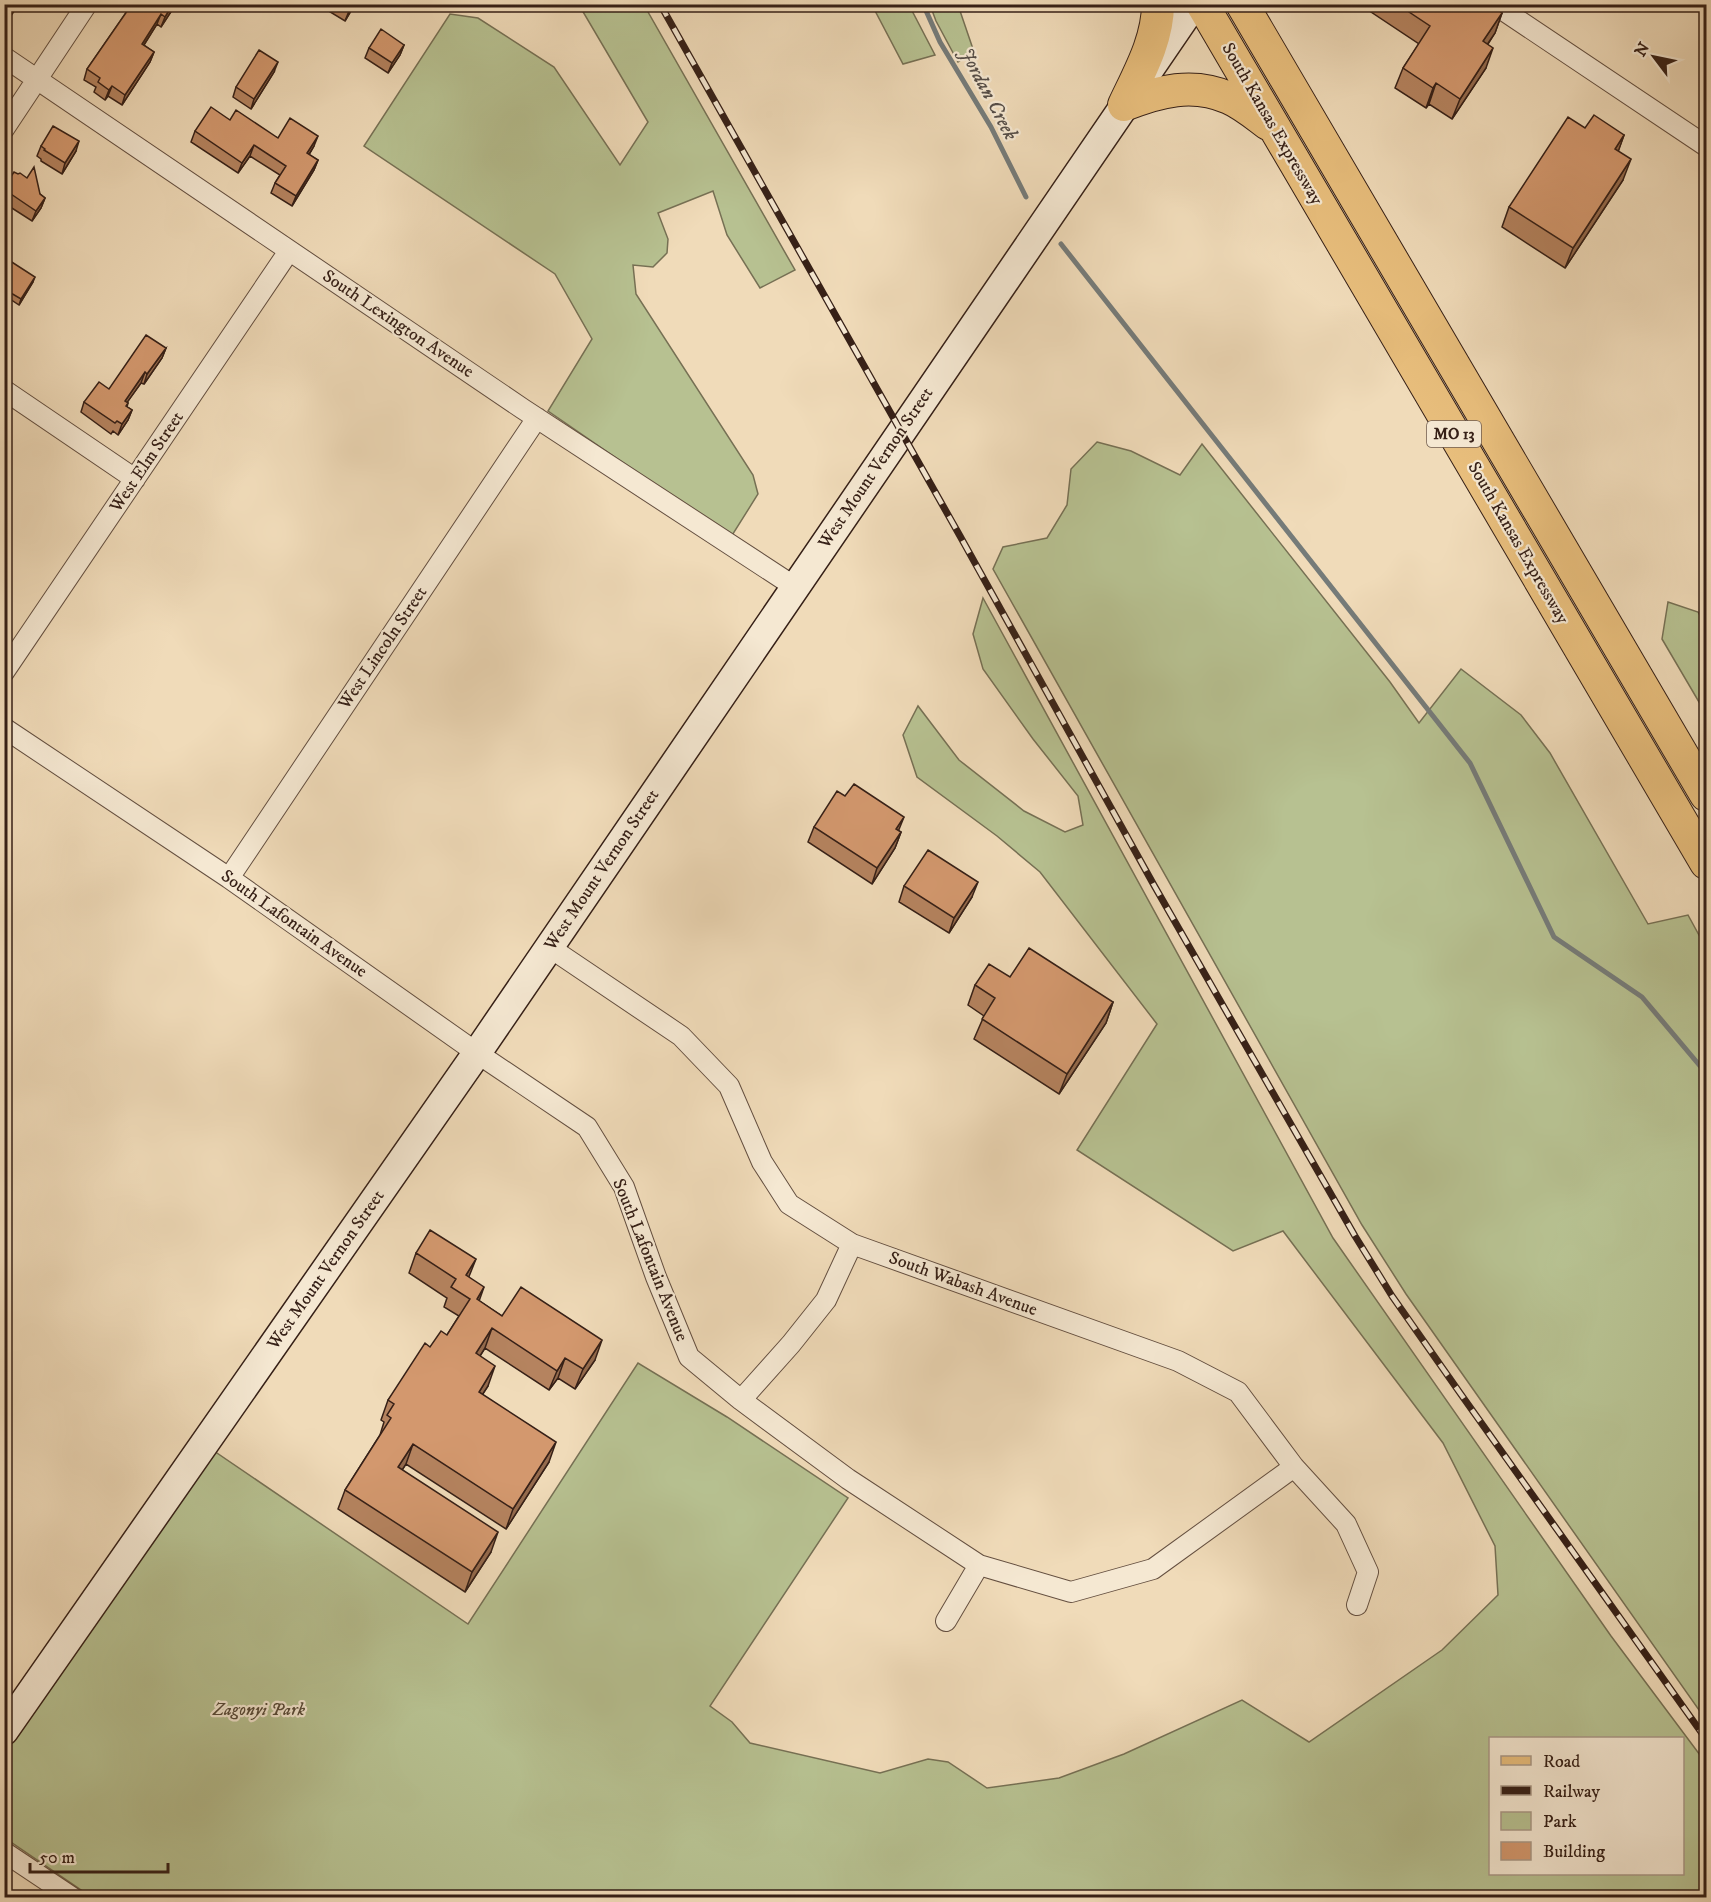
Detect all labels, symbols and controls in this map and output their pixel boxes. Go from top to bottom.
north arrow [1624,27,1684,87]
street label: South Kansas Expressway [1217,39,1328,209]
text: N [1630,39,1654,60]
water label: Jordan Creek [953,43,1023,145]
street label: South Lexington Avenue [318,265,478,383]
street label: West Mount Vernon Street [813,383,938,554]
street label: West Elm Street [105,407,189,517]
road number: MO 13 [1427,421,1481,447]
street label: South Kansas Expressway [1463,458,1574,628]
street label: West Lincoln Street [333,582,432,714]
street label: West Mount Vernon Street [539,785,664,956]
street label: South Lafontain Avenue [217,865,371,983]
street label: South Lafontain Avenue [607,1175,693,1345]
street label: West Mount Vernon Street [262,1186,390,1355]
street label: South Wabash Avenue [886,1247,1040,1321]
park label: Zagonyi Park [212,1699,305,1721]
legend [1489,1737,1684,1875]
text: Road [1543,1751,1580,1773]
text: Railway [1543,1781,1601,1803]
text: Park [1543,1811,1577,1833]
scale bar [30,1836,168,1874]
text: Building [1543,1841,1605,1863]
text: 50 m [39,1847,75,1869]

